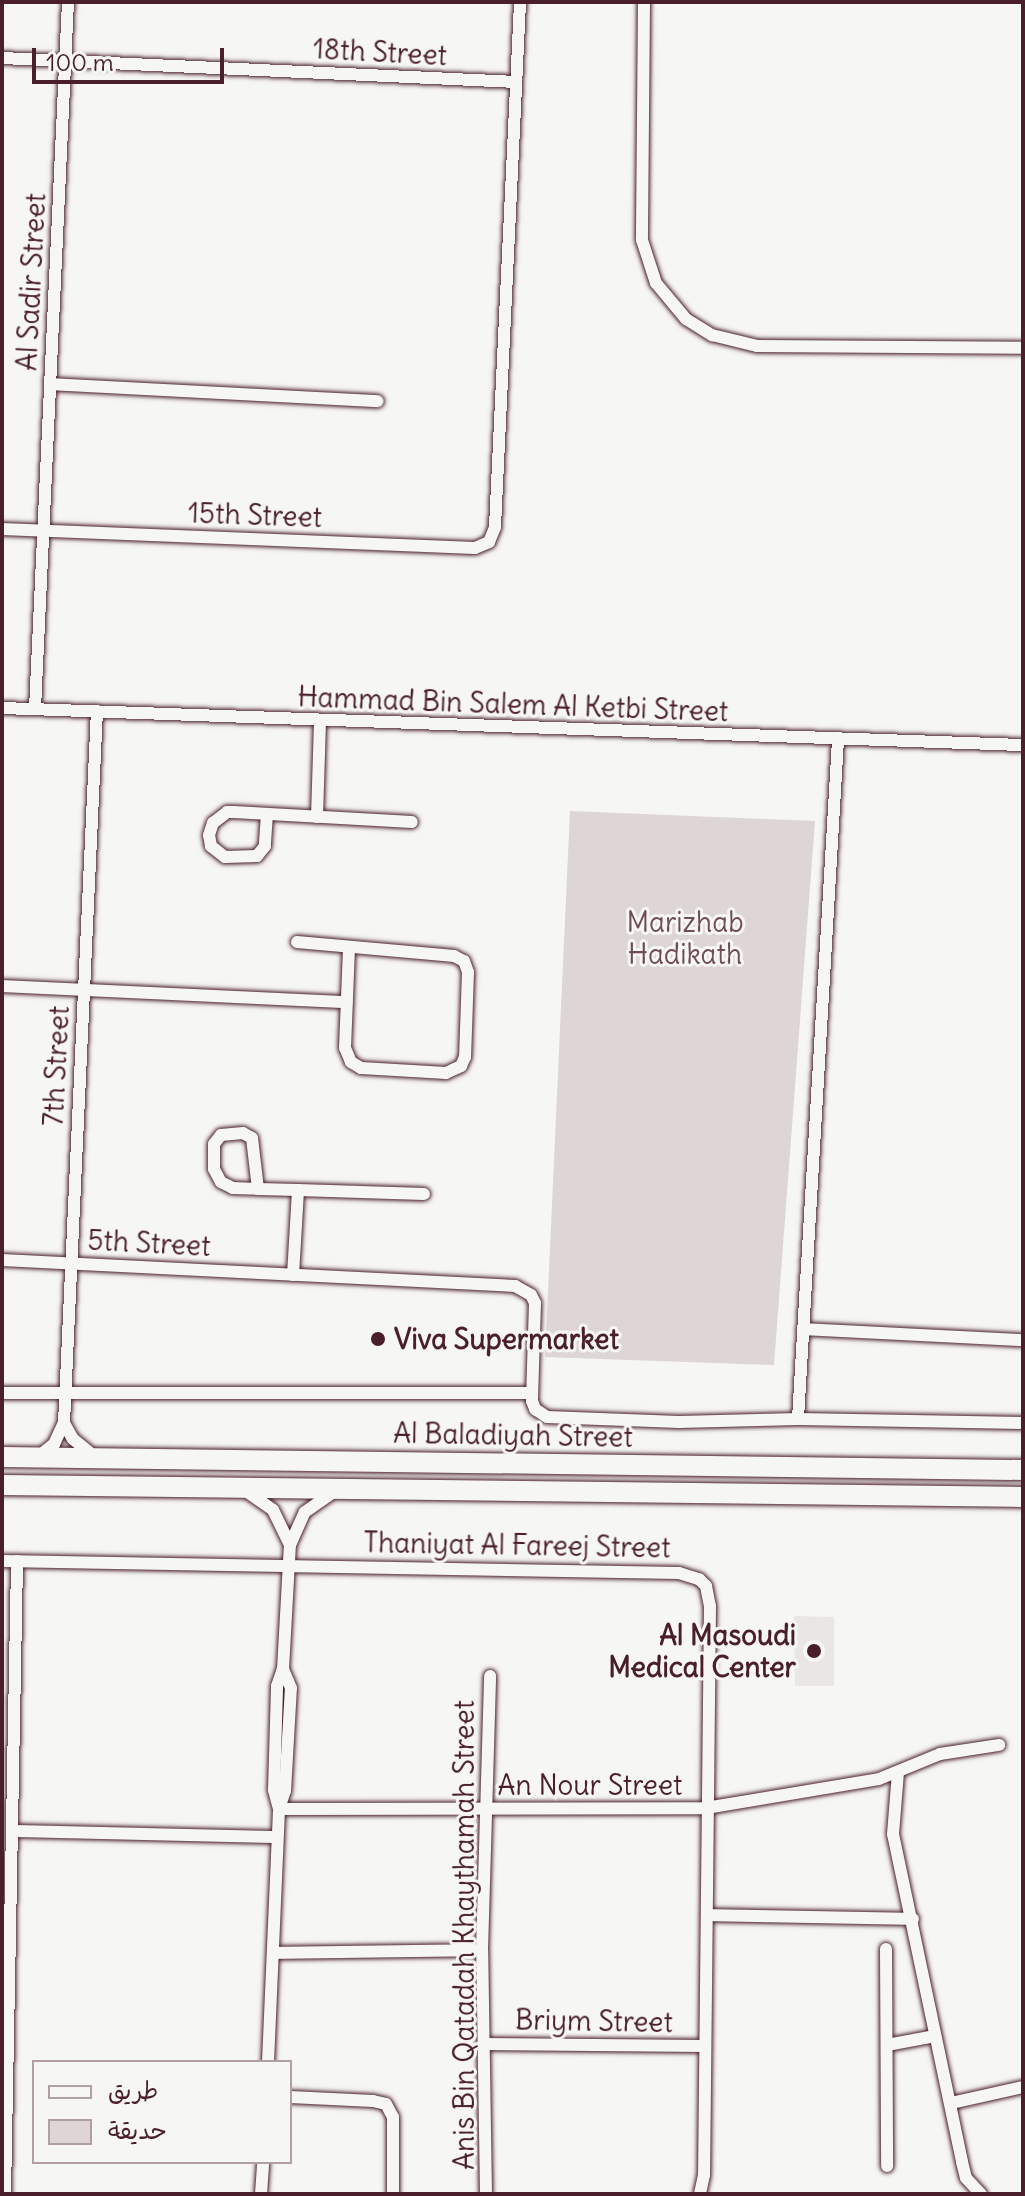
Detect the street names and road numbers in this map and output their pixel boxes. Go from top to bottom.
street label: 18th Street [312,32,448,72]
street label: Al Sadir Street [10,192,52,372]
street label: 15th Street [187,496,323,534]
street label: Hammad Bin Salem Al Ketbi Street [297,680,729,728]
street label: 7th Street [36,1005,76,1127]
street label: 5th Street [87,1223,211,1263]
street label: Al Baladiyah Street [393,1416,633,1454]
street label: Thaniyat Al Fareej Street [363,1526,671,1564]
street label: Anis Bin Qatadah Khaythamah Street [447,1700,481,2170]
street label: An Nour Street [498,1768,682,1802]
street label: Briym Street [515,2003,673,2039]

